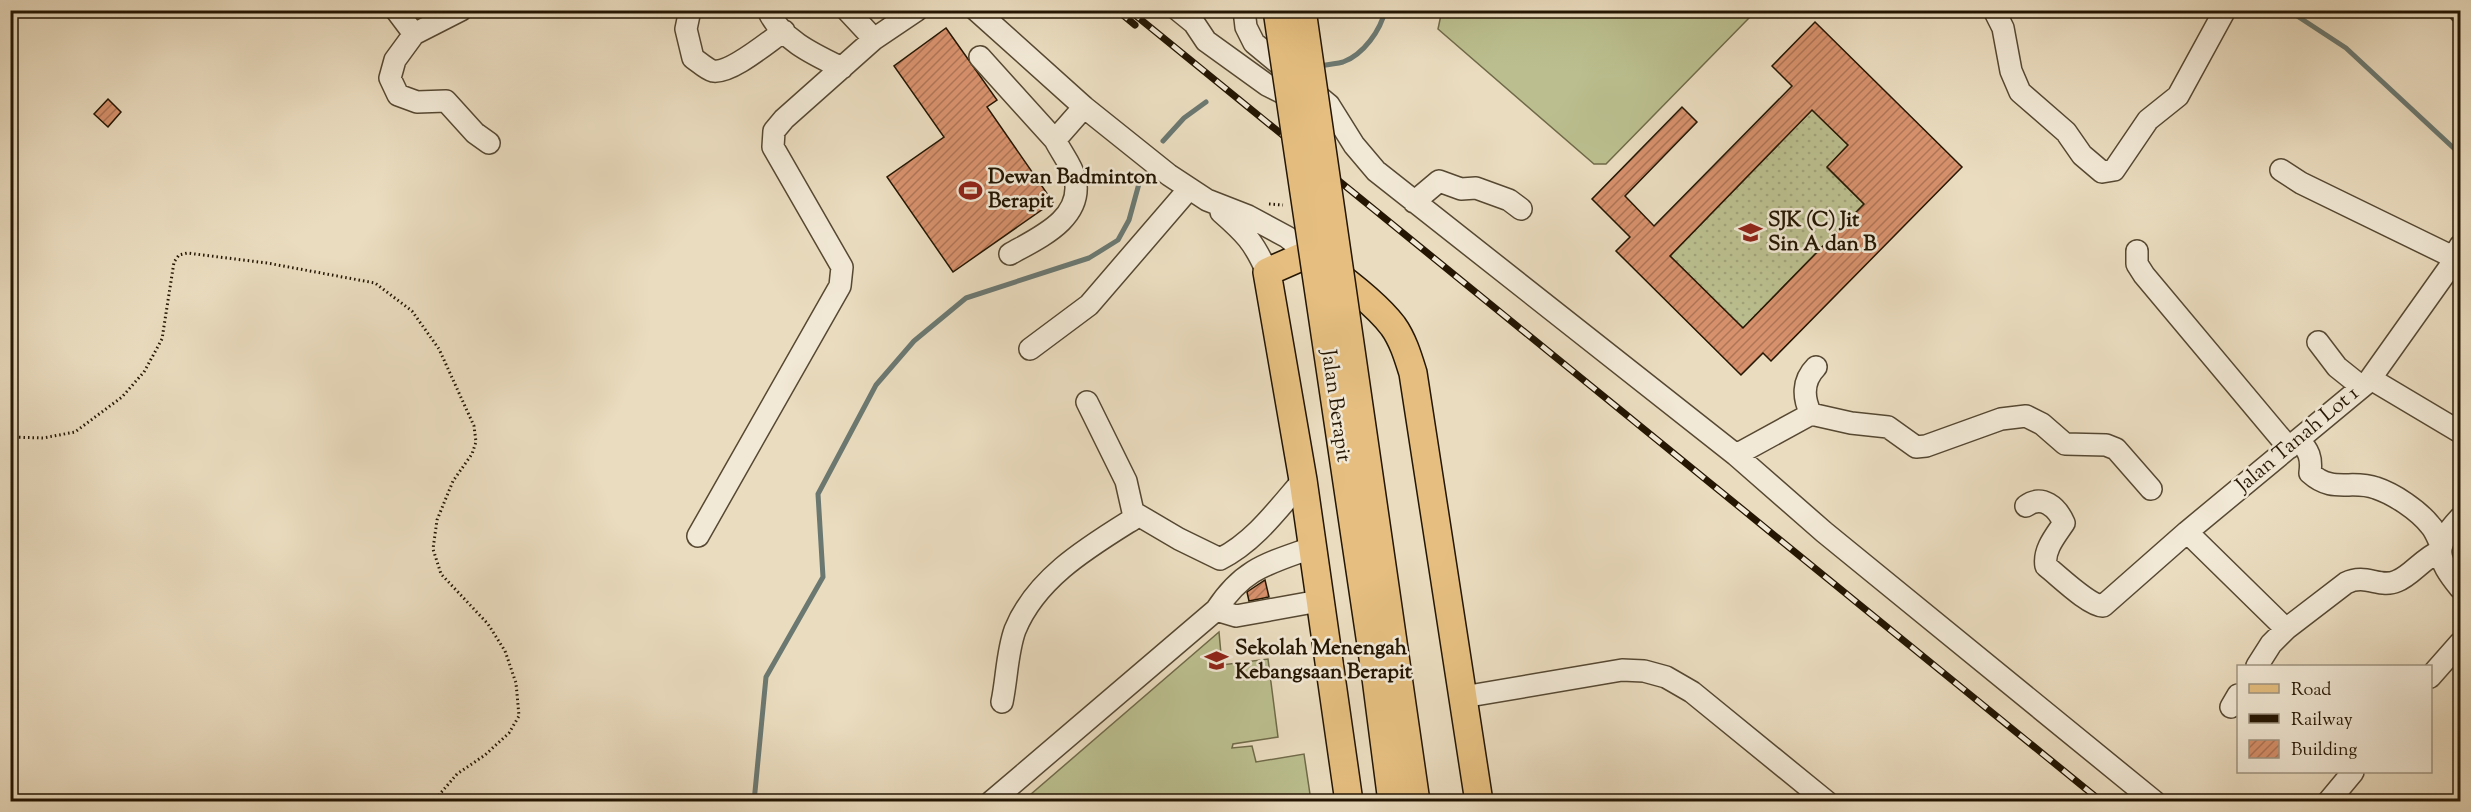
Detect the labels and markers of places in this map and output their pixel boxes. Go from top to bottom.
place label: Dewan Badminton Berapit [988,163,1158,217]
sports icon: Dewan Badminton Berapit [957,177,983,203]
place label: SJK (C) Jit Sin A dan B [1768,206,1877,260]
school or university icon: SJK (C) Jit Sin A dan B [1737,220,1763,246]
place label: Sekolah Menengah Kebangsaan Berapit [1235,634,1413,688]
school or university icon: Sekolah Menengah Kebangsaan Berapit [1204,648,1230,674]

